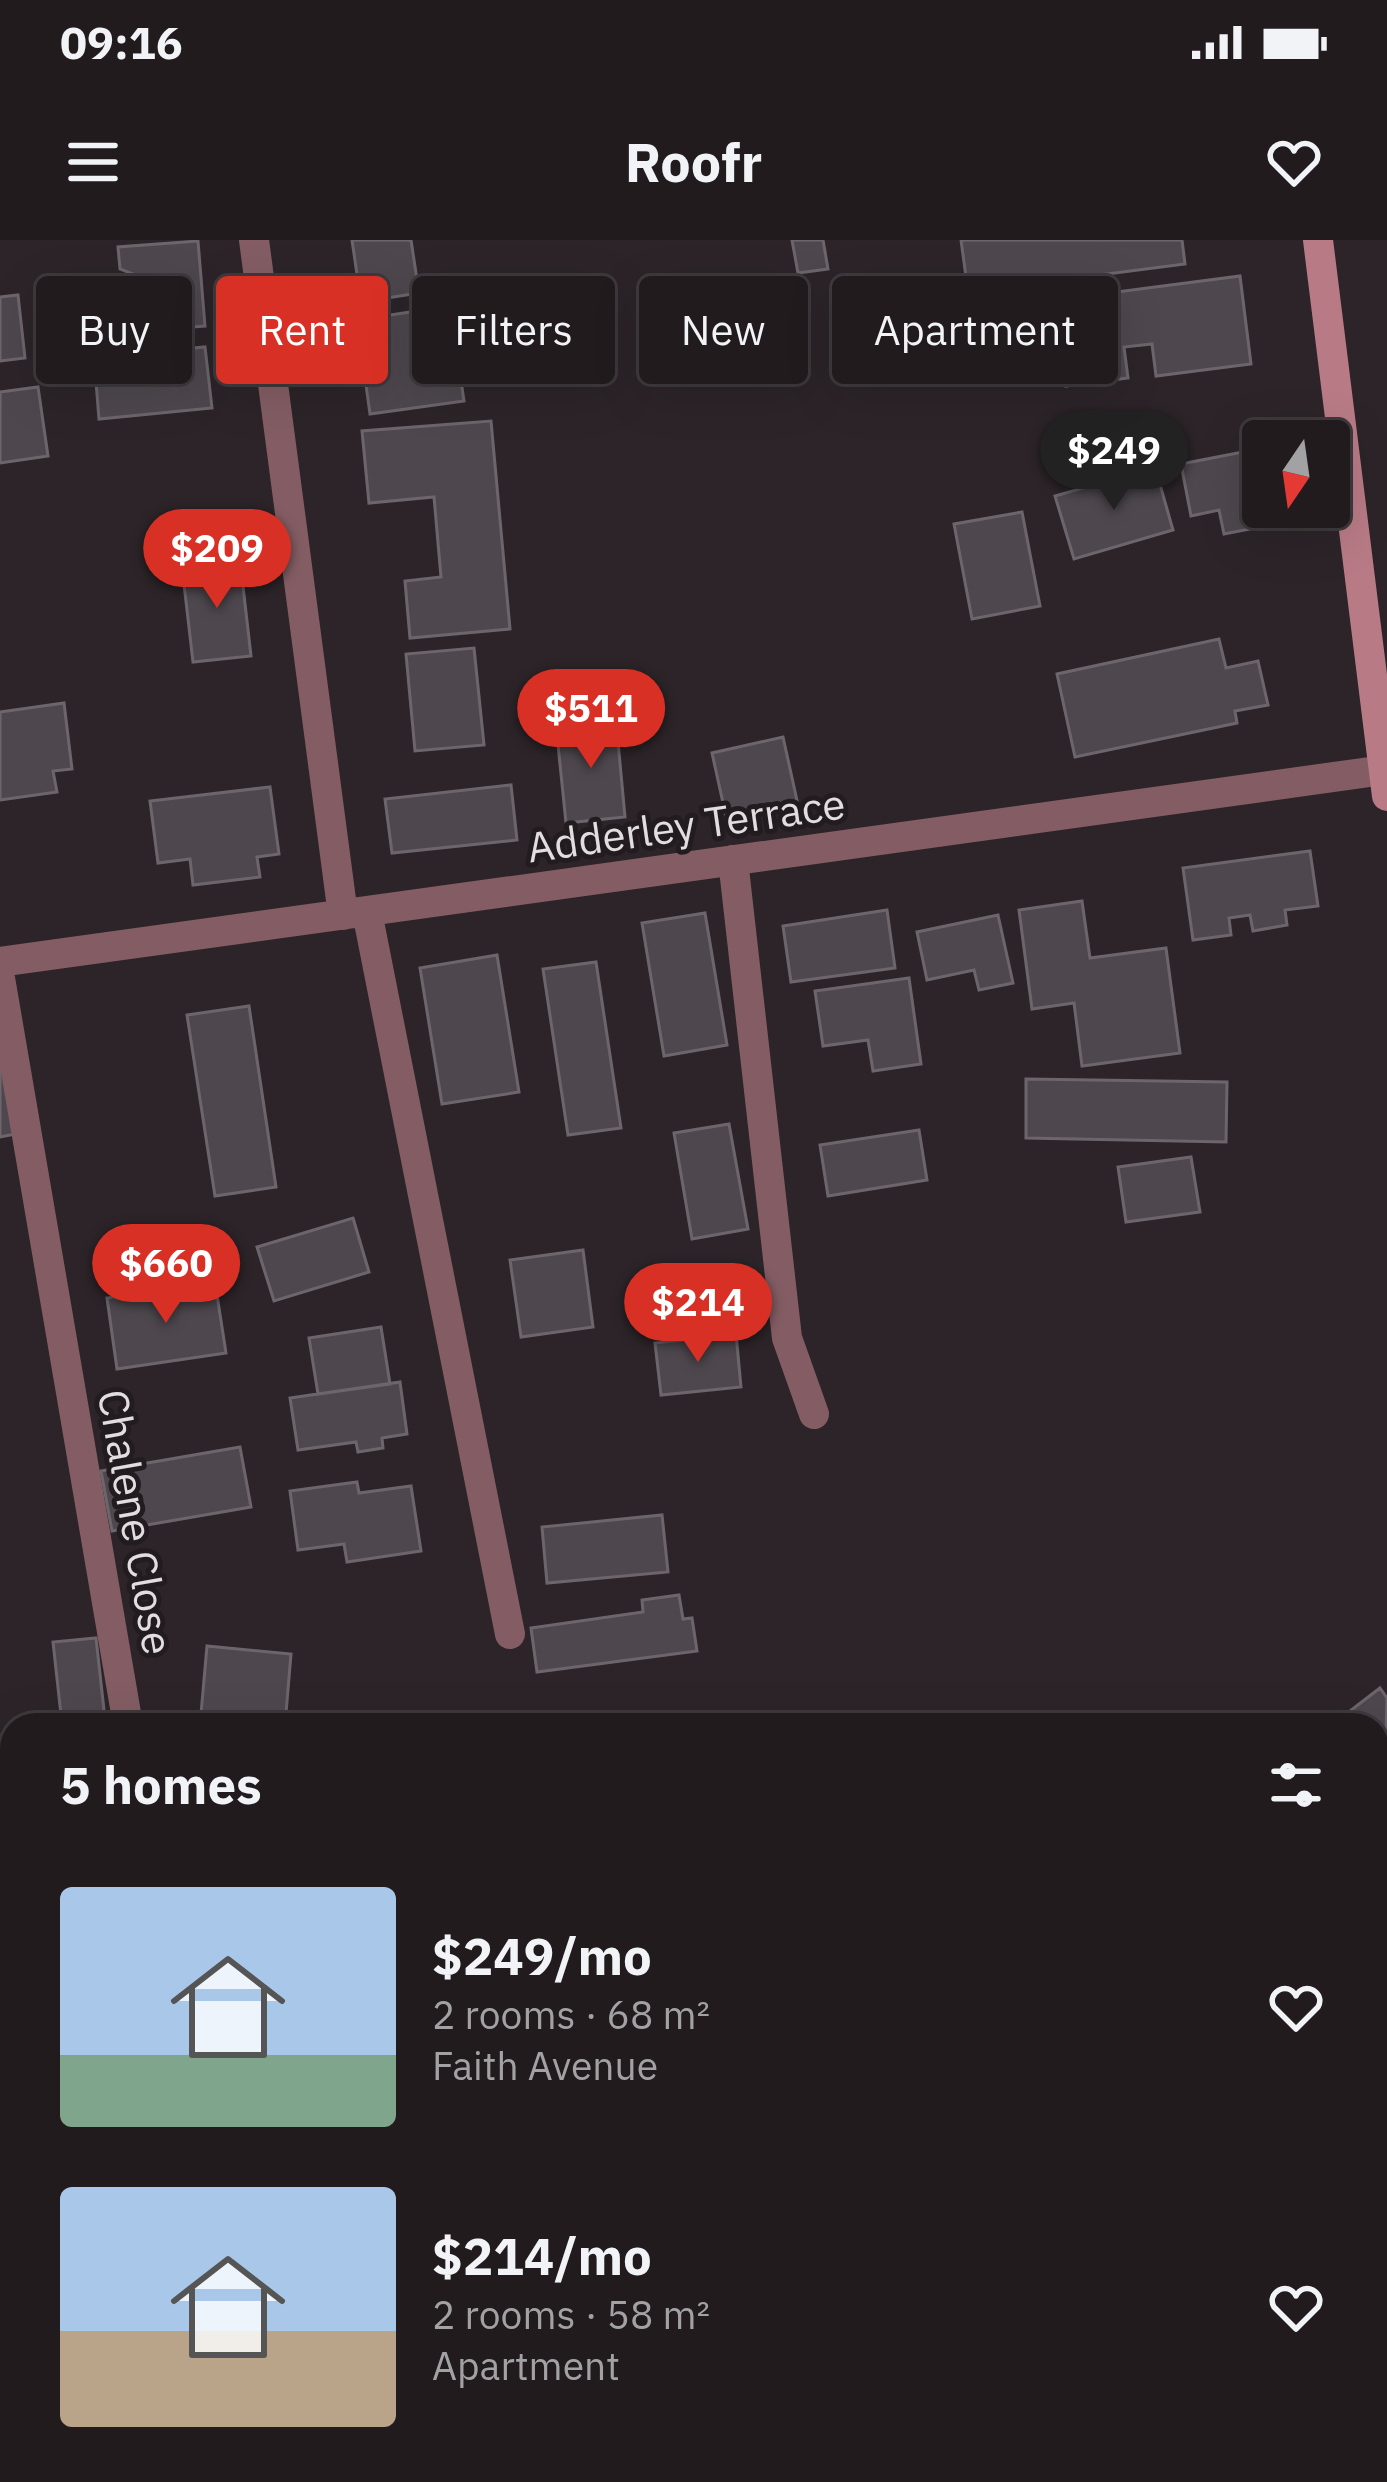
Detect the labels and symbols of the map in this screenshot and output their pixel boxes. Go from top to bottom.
pin: $249 [1043,411,1185,513]
north arrow [1242,420,1350,528]
pin: $209 [146,509,288,611]
pin: $511 [520,669,662,771]
street label: Adderley Terrace [523,775,849,875]
pin: $660 [95,1224,237,1326]
pin: $214 [627,1263,769,1365]
street label: Chalene Close [86,1385,186,1659]

